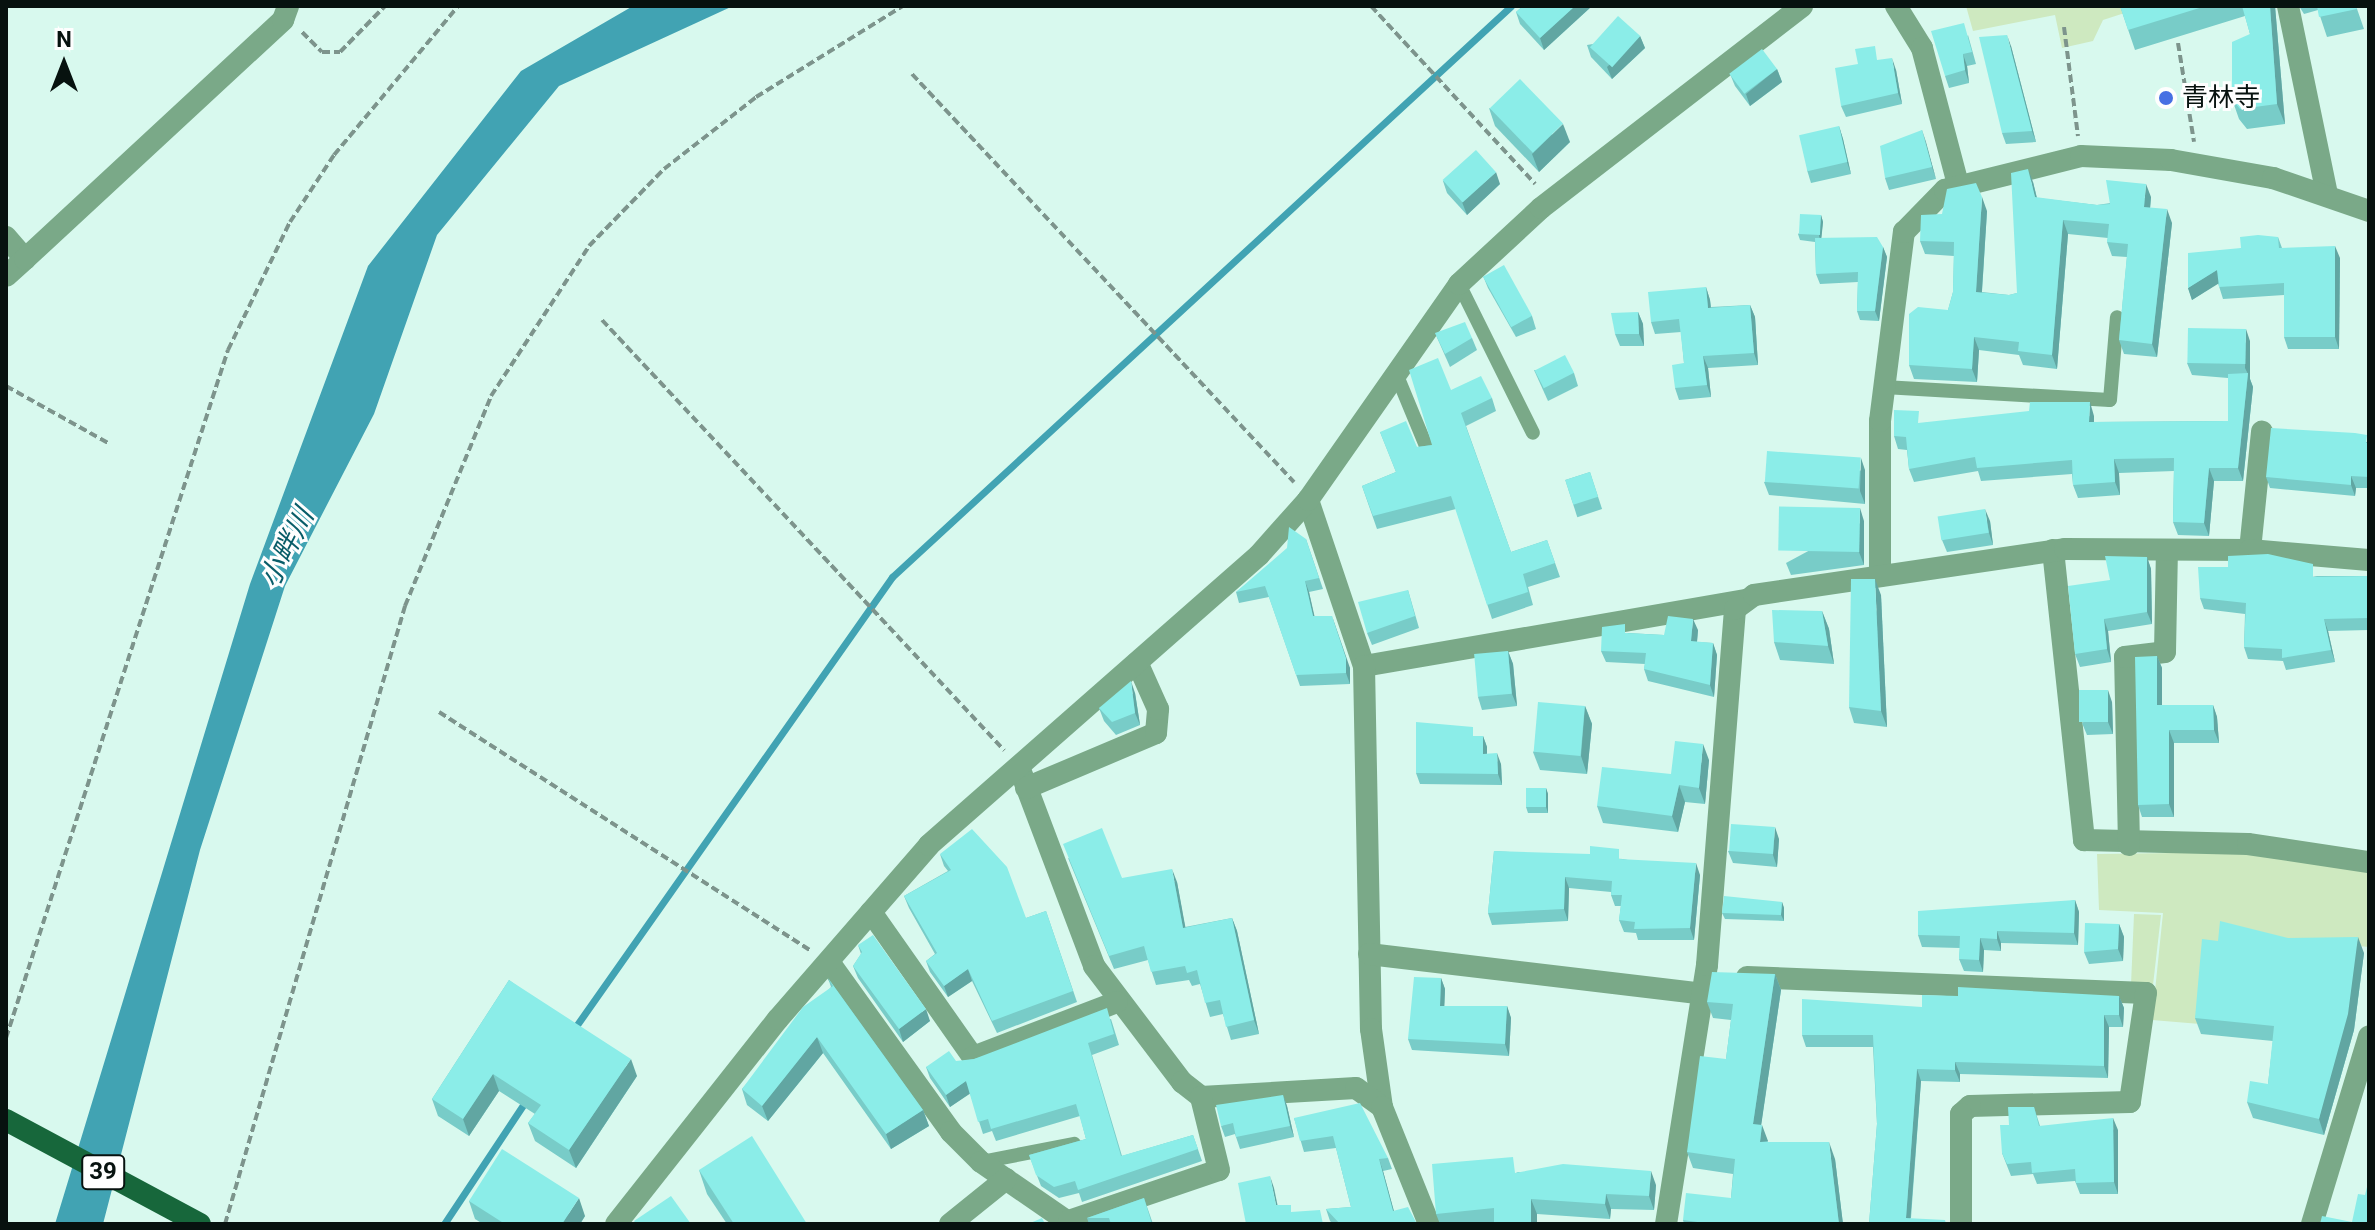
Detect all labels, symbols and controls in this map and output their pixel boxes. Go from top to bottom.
north arrow [24,24,104,104]
text: N [56,27,72,52]
place label: 青林寺 [2182,82,2260,114]
marker: 青林寺 [2157,89,2175,107]
water label: 小畔川 [253,503,321,593]
road number: 39 [81,1152,125,1192]

